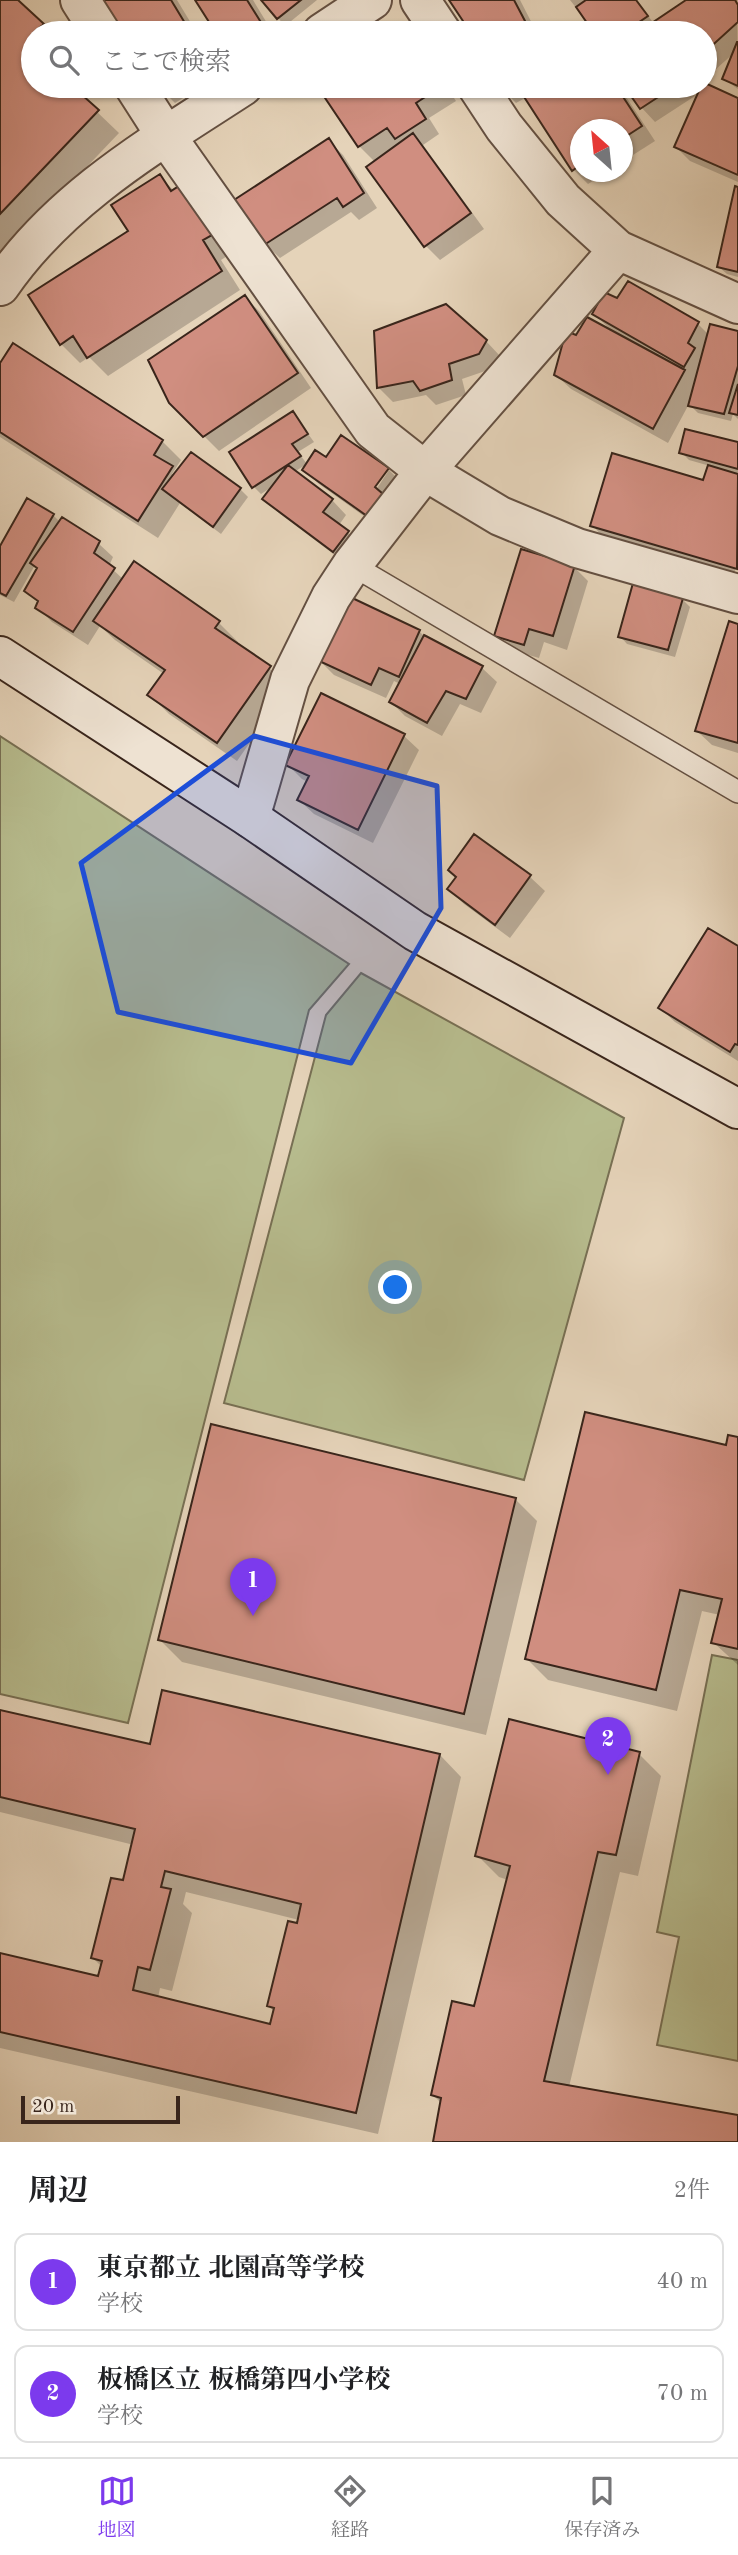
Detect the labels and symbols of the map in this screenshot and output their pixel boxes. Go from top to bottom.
north arrow [570,119,633,182]
your location [378,1270,412,1304]
pin: 1 [230,1558,276,1616]
pin: 2 [585,1717,631,1775]
scale bar [21,2093,180,2125]

